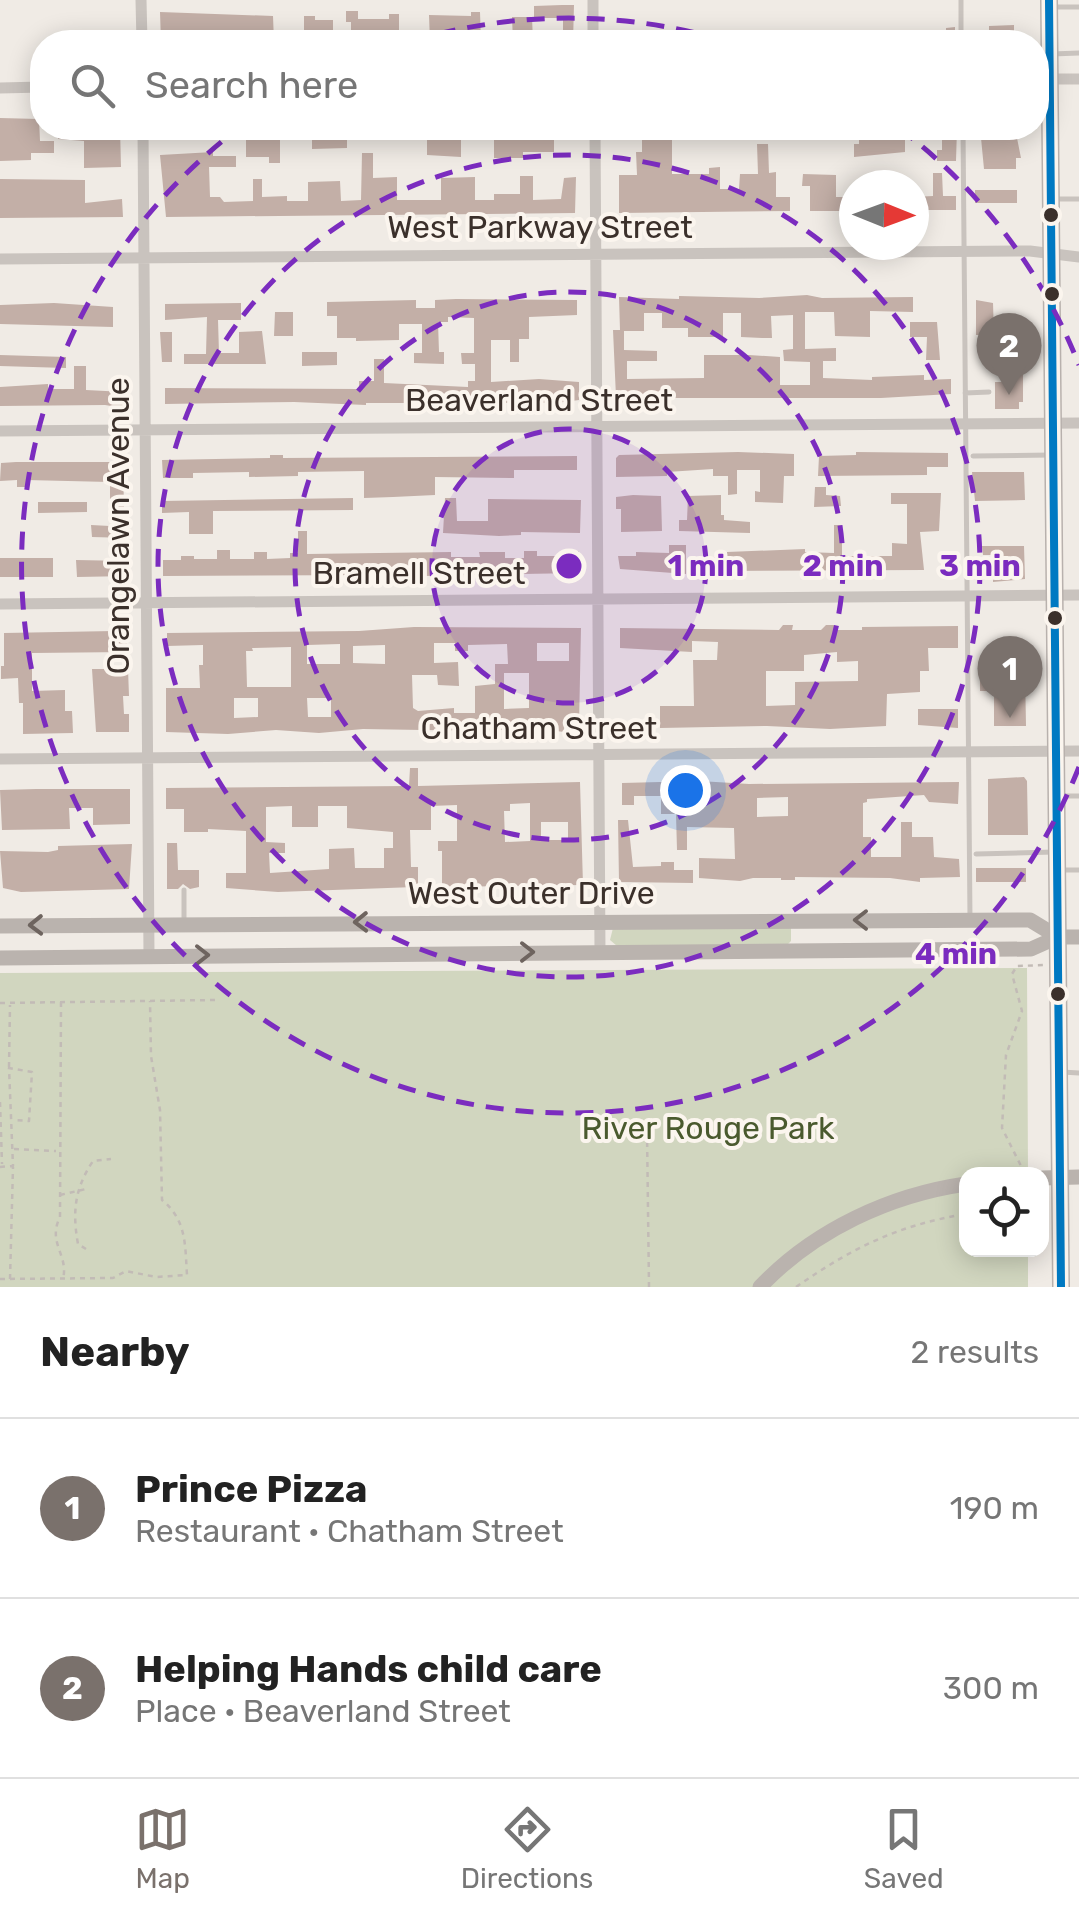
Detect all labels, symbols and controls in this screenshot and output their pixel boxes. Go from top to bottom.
search box [30,30,1049,140]
icon: search [65,58,120,113]
text: Search here [145,62,358,108]
north arrow [839,170,929,260]
unlabelled marker [1041,205,1061,225]
street label: West Parkway Street [387,208,693,246]
unlabelled marker [1042,284,1062,304]
pin: 2 [976,312,1042,395]
street label: Orangelawn Avenue [99,377,137,675]
street label: Beaverland Street [405,381,673,419]
centre of rings [551,548,587,584]
text: 1 min [668,548,744,584]
text: 2 min [802,548,884,584]
text: 3 min [939,548,1021,584]
street label: Bramell Street [312,554,526,592]
unlabelled marker [1045,608,1065,628]
pin: 1 [978,636,1042,718]
street label: Chatham Street [421,709,657,747]
your location [660,765,711,816]
street label: West Outer Drive [407,874,655,912]
one-way arrow [852,909,868,931]
one-way arrow [352,911,368,933]
one-way arrow [27,915,43,936]
text: 4 min [915,936,997,972]
one-way arrow [520,942,536,963]
one-way arrow [196,944,211,966]
unlabelled marker [1048,984,1068,1004]
park label: River Rouge Park [582,1109,835,1147]
map controls [959,1167,1049,1257]
button: locate [959,1167,1049,1257]
text: Nearby [40,1327,190,1377]
text: 2 results [910,1333,1039,1371]
text: Prince Pizza [135,1466,367,1512]
text: 1 [65,1489,80,1527]
text: 190 m [950,1489,1039,1527]
text: Restaurant · Chatham Street [135,1512,564,1550]
text: Helping Hands child care [135,1646,602,1692]
text: 2 [62,1669,83,1707]
text: 300 m [943,1669,1039,1707]
text: Place · Beaverland Street [135,1692,511,1730]
tab: Map [135,1802,190,1895]
tab: Directions [461,1802,593,1895]
tab: Saved [864,1802,944,1895]

